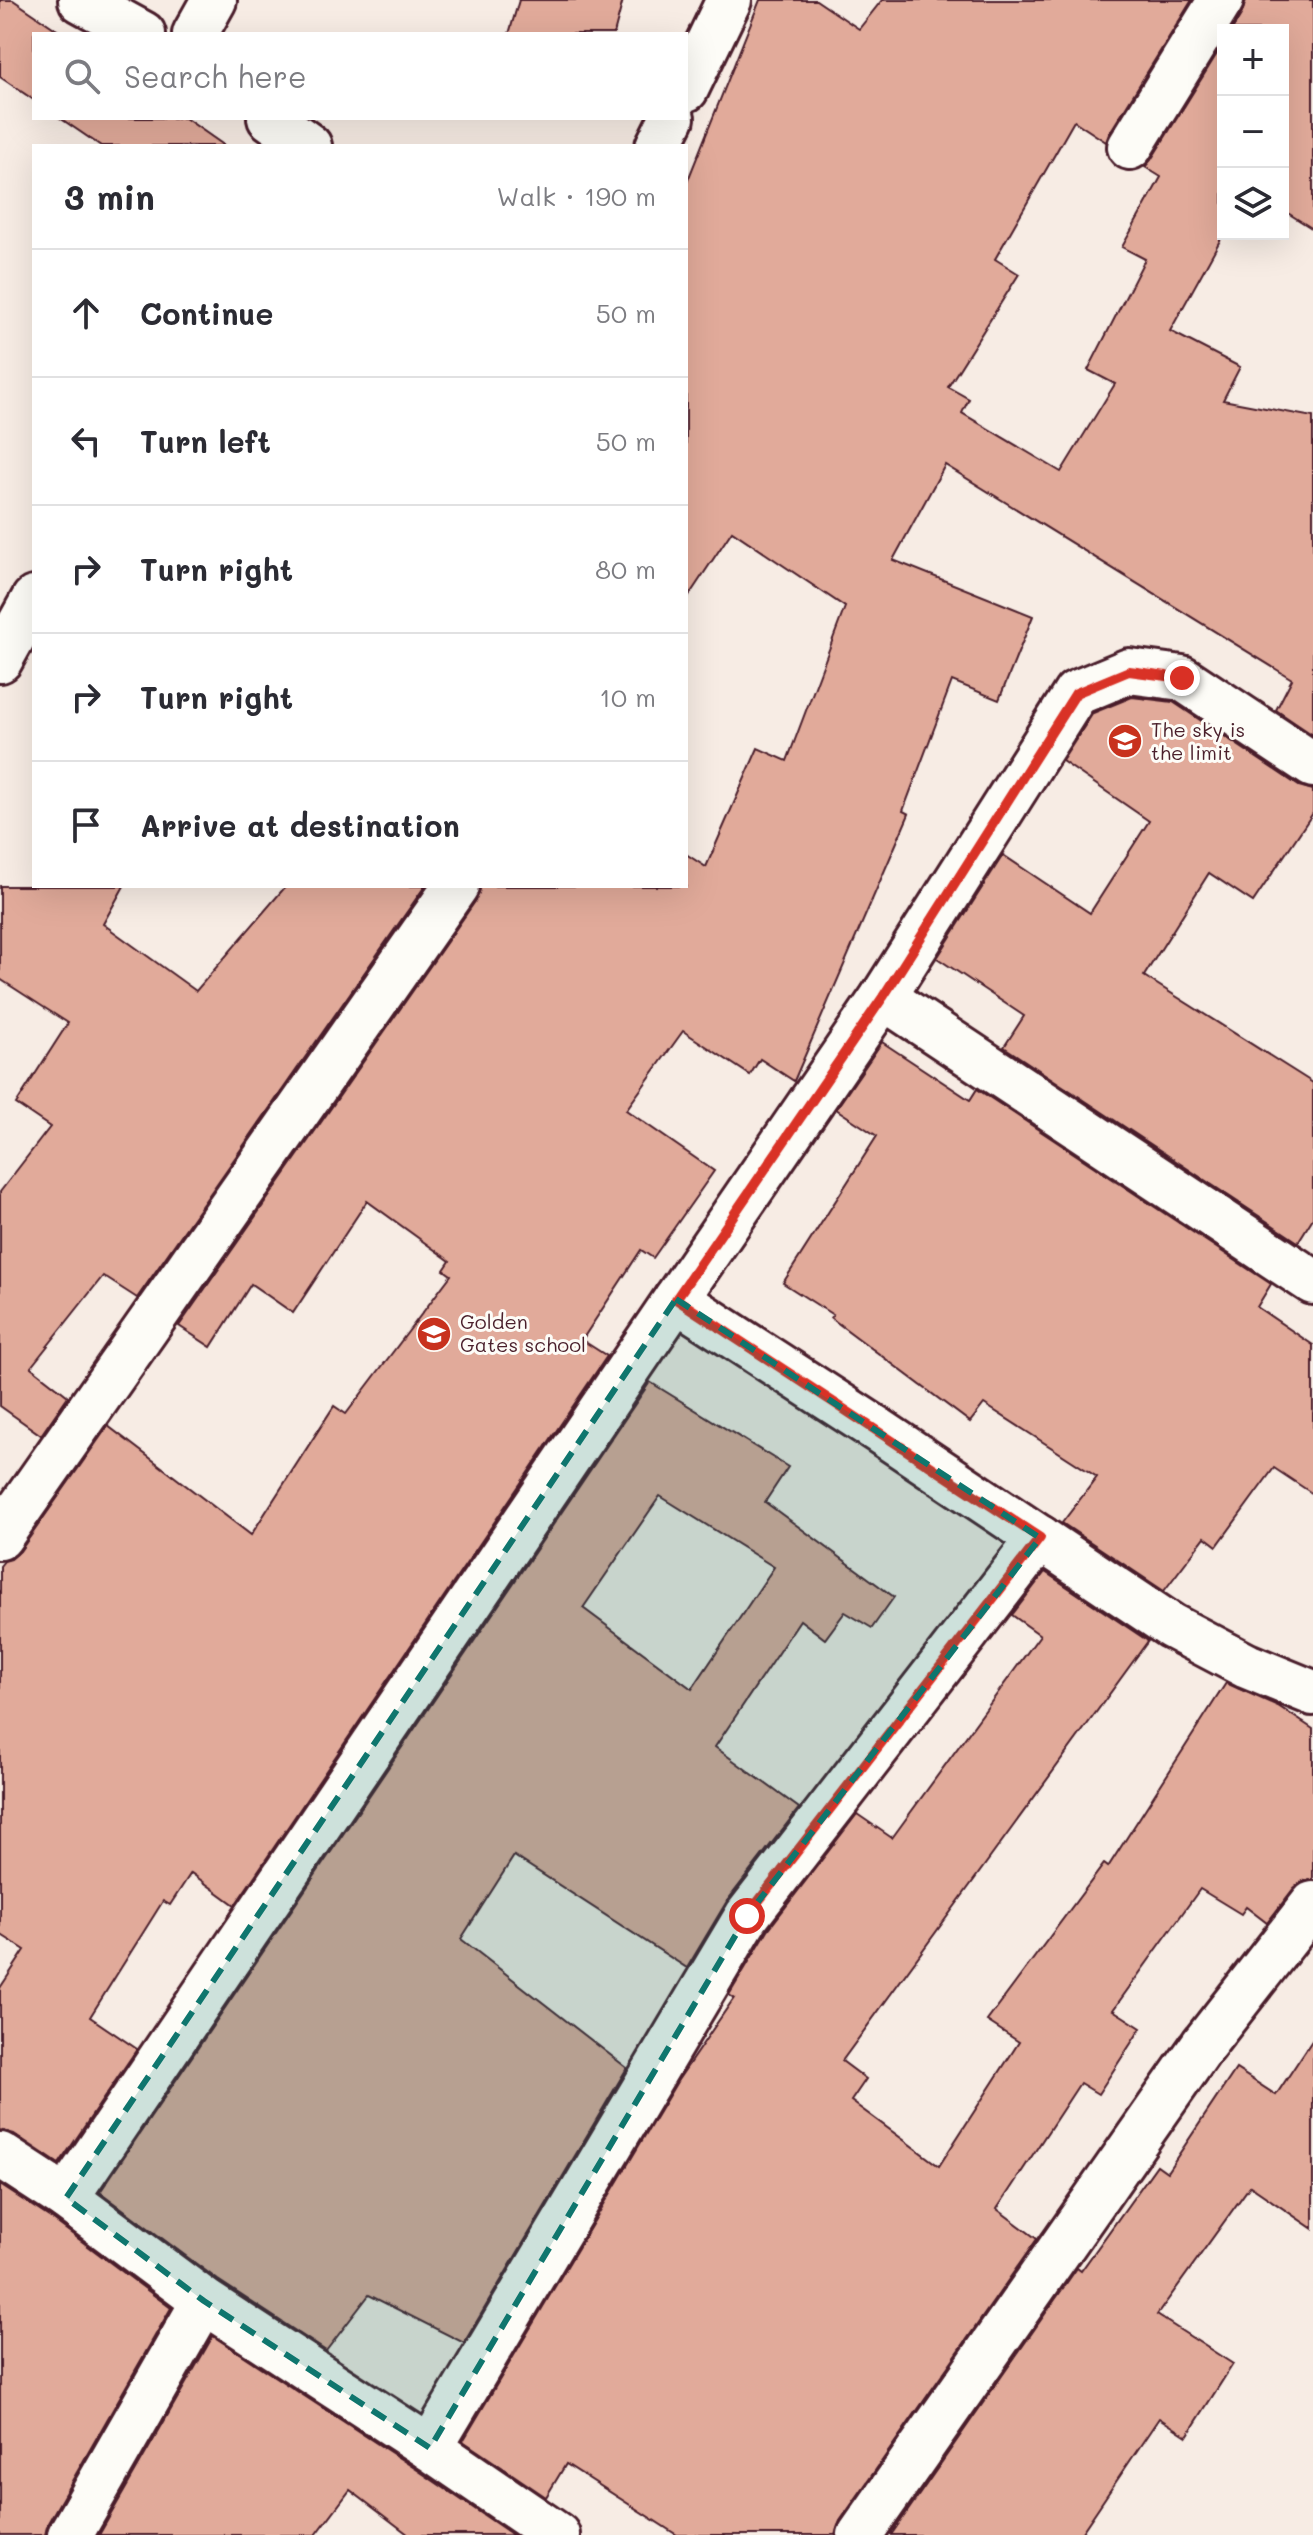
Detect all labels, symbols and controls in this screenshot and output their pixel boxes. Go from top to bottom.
map controls [1217,24,1289,240]
button: + [1217,24,1289,96]
search box [32,32,688,120]
icon: search [60,54,104,98]
text: Search here [124,56,307,96]
button: − [1217,96,1289,168]
button: layers [1217,168,1289,240]
text: 3 min [64,174,155,219]
text: Walk · 190 m [497,179,656,213]
icon: ahead [64,291,108,335]
text: Continue [140,293,273,333]
text: 50 m [596,296,656,330]
icon: left [64,419,108,463]
text: Turn left [140,421,271,461]
text: 50 m [596,424,656,458]
icon: right [64,547,108,591]
text: Turn right [140,549,293,589]
text: 80 m [595,552,656,586]
route end [1164,660,1200,696]
icon: right [64,675,108,719]
text: Turn right [140,677,293,717]
text: 10 m [599,680,656,714]
place label: The sky is the limit [1151,716,1245,765]
school or university icon: The sky is the limit [1106,722,1144,760]
icon: arrive [64,803,108,847]
text: Arrive at destination [140,805,460,845]
place label: Golden Gates school [460,1308,586,1357]
school or university icon: Golden Gates school [415,1315,453,1353]
route start [729,1898,765,1934]

